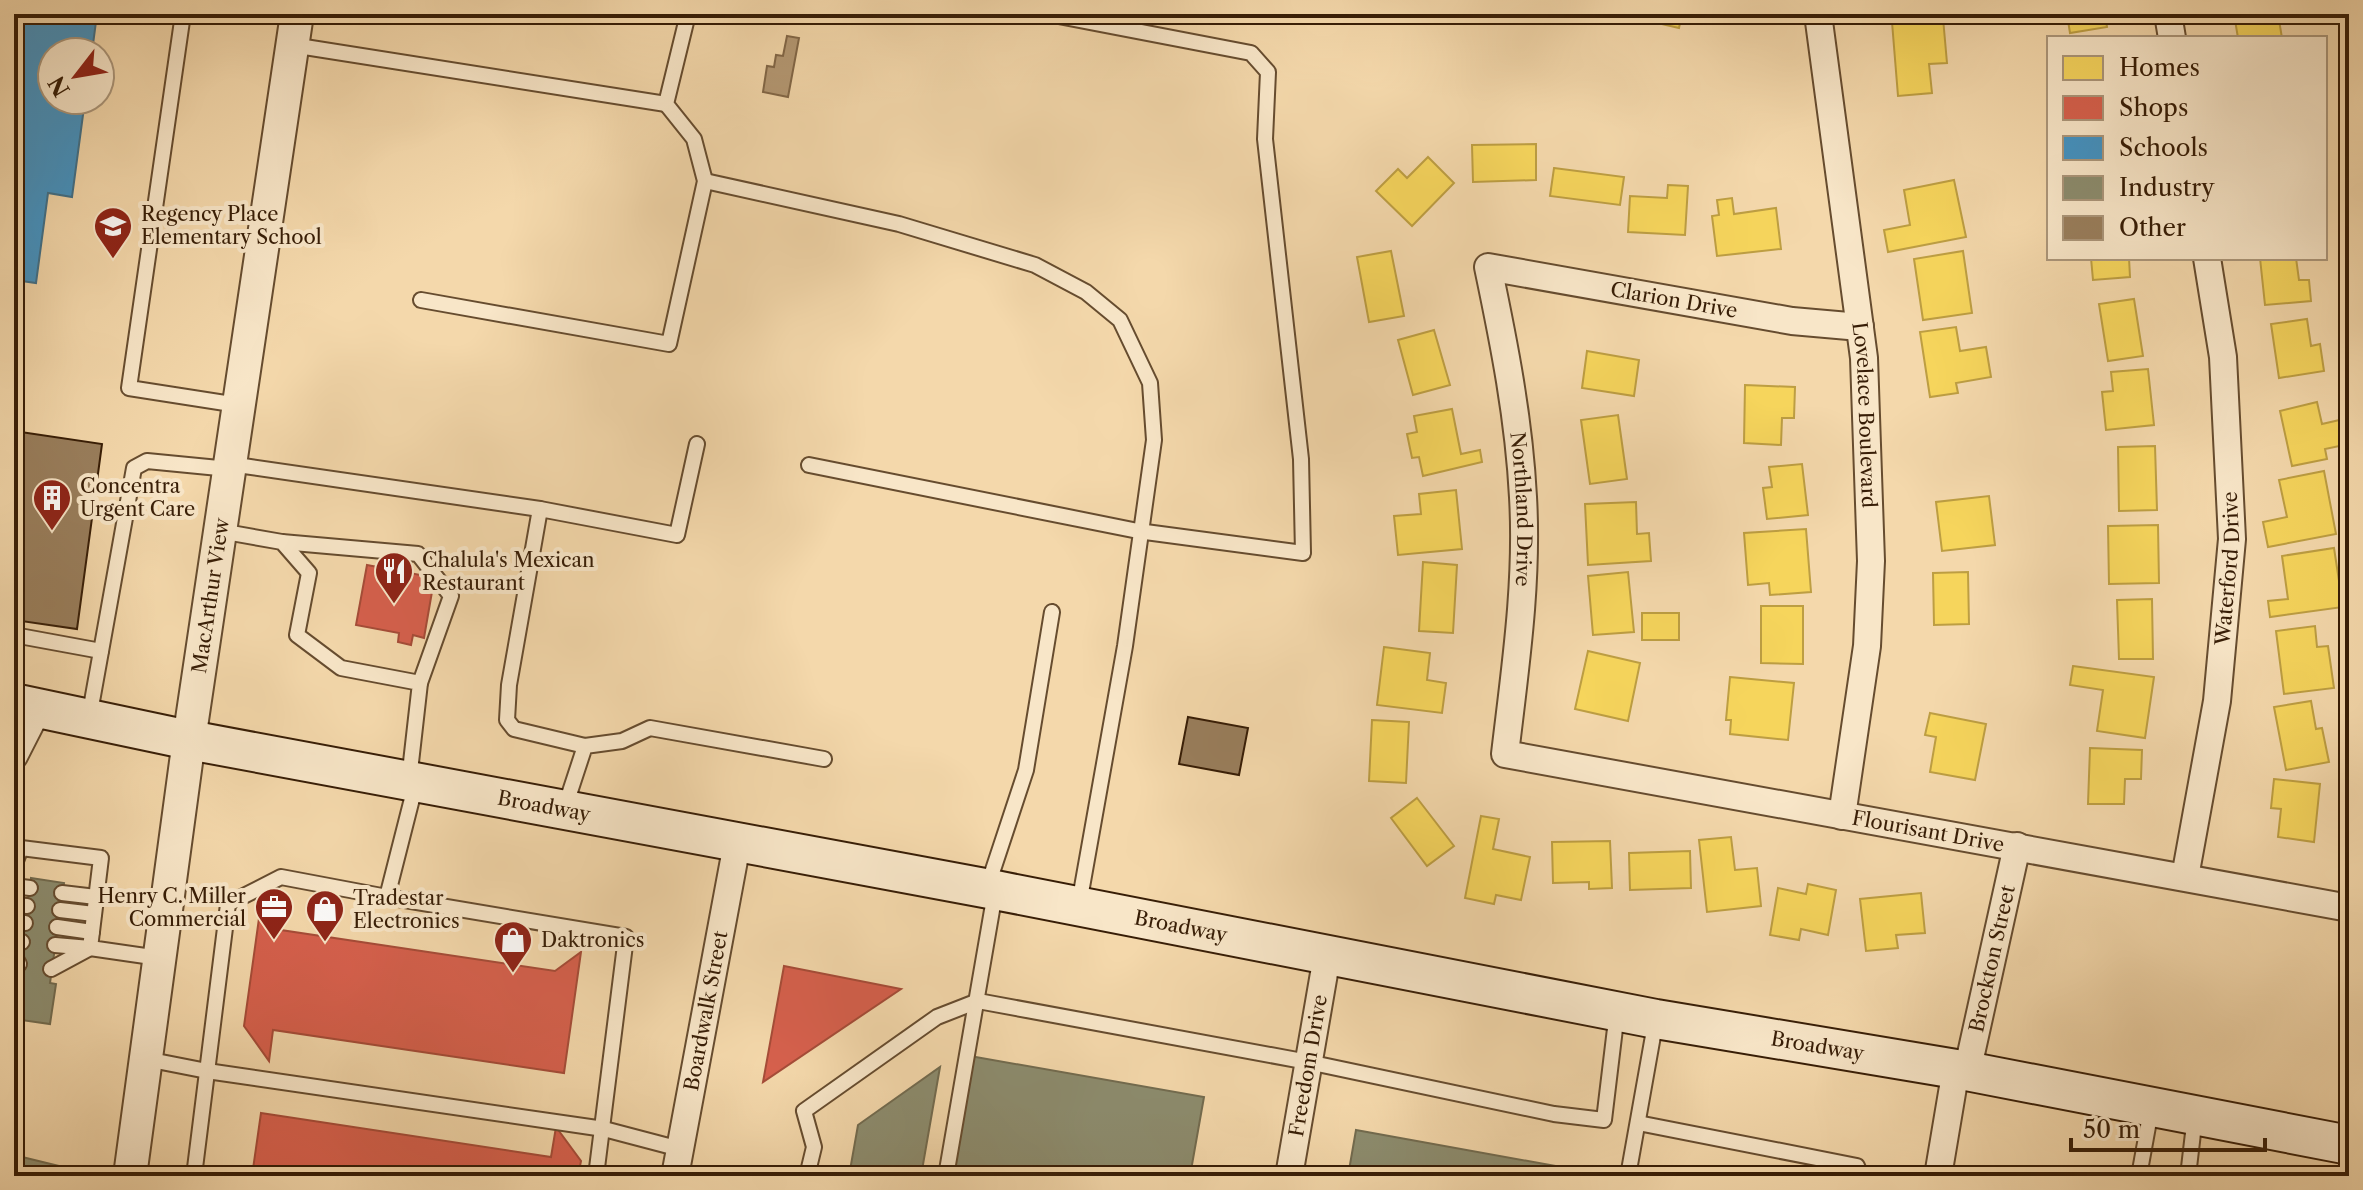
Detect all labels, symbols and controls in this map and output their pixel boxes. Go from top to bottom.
north arrow [36,36,116,116]
legend [2047,36,2327,260]
text: Homes [2119,53,2200,82]
text: N [43,71,76,101]
text: Shops [2119,93,2188,122]
text: Schools [2119,133,2208,162]
text: Industry [2119,173,2215,202]
place label: Regency Place Elementary School [141,202,322,249]
school or university icon: Regency Place Elementary School [92,205,134,260]
text: Other [2119,213,2186,242]
street label: Clarion Drive [1609,277,1739,323]
street label: Lovelace Boulevard [1847,320,1881,508]
street label: Northland Drive [1505,431,1536,587]
place label: Concentra Urgent Care [80,474,195,521]
building icon: Concentra Urgent Care [31,477,73,532]
street label: Waterford Drive [2210,491,2244,647]
street label: MacArthur View [187,516,234,675]
place label: Chalula's Mexican Restaurant [422,548,595,595]
restaurant icon: Chalula's Mexican Restaurant [373,550,415,605]
street label: Broadway [496,786,593,827]
street label: Flourisant Drive [1850,806,2006,857]
street label: Brockton Street [1964,883,2020,1035]
place label: Henry C. Miller Commercial [98,884,247,931]
office icon: Henry C. Miller Commercial [253,886,295,941]
place label: Tradestar Electronics [353,886,460,933]
shop icon: Tradestar Electronics [304,888,346,943]
street label: Broadway [1132,905,1230,947]
shop icon: Daktronics [492,919,534,974]
place label: Daktronics [541,928,645,952]
street label: Boardwalk Street [679,929,733,1093]
street label: Freedom Drive [1284,993,1332,1139]
street label: Broadway [1769,1026,1867,1066]
scale bar [2071,1102,2265,1152]
text: 50 m [2083,1115,2140,1144]

